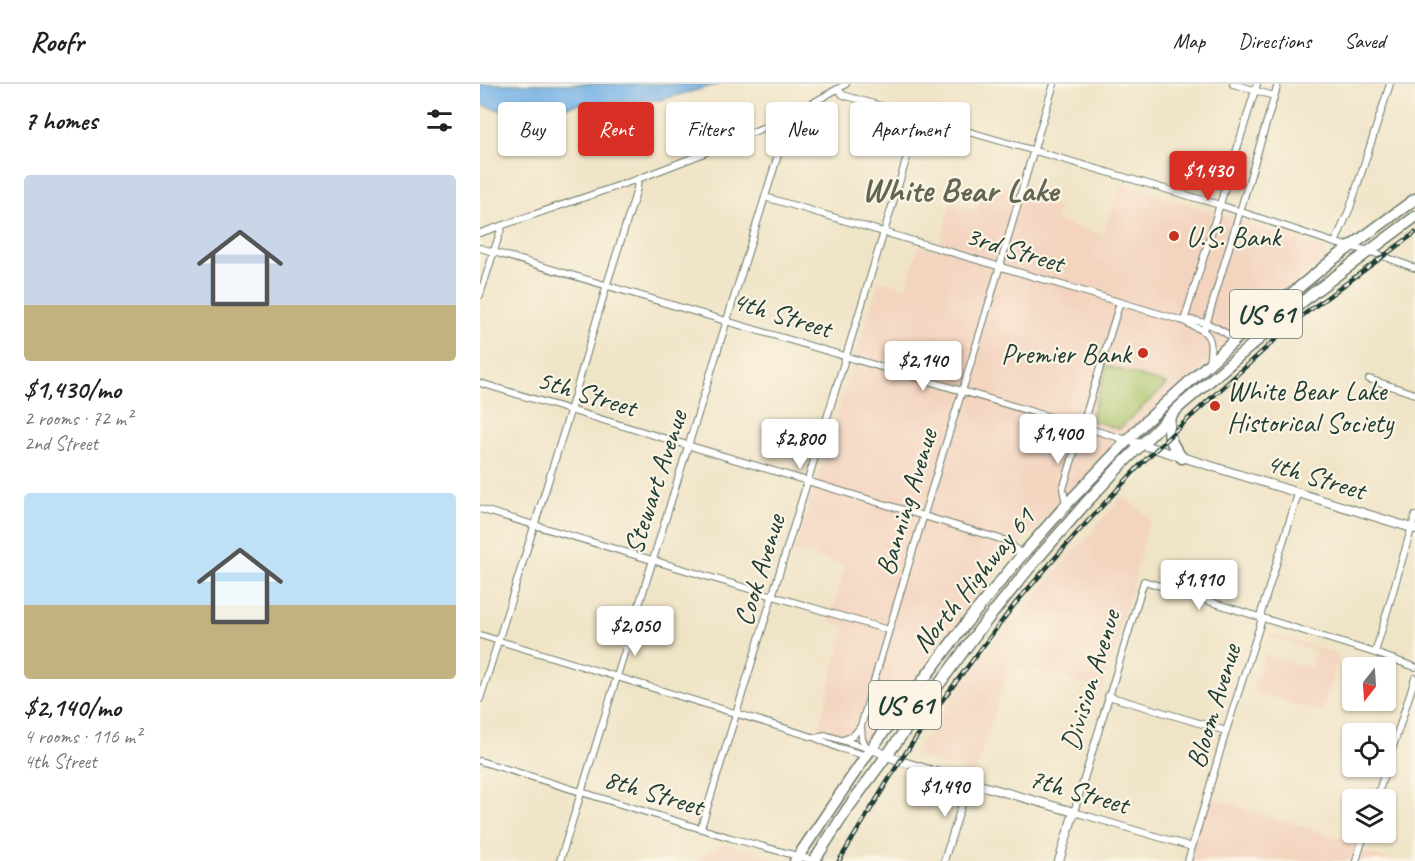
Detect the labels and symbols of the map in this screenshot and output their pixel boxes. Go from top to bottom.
pin: $1,430 [1159,151,1257,202]
district label: White Bear Lake [862,168,1061,211]
street label: 3rd Street [962,218,1071,281]
place label: U.S. Bank [1186,219,1282,254]
marker: U.S. Bank [1167,229,1181,243]
street label: 4th Street [728,282,838,346]
road number: US 61 [1230,290,1302,338]
place label: Premier Bank [1001,336,1133,371]
pin: $2,140 [874,341,972,392]
marker: Premier Bank [1136,346,1150,360]
street label: 5th Street [533,361,643,425]
place label: White Bear Lake Historical Society [1227,373,1396,440]
marker: White Bear Lake Historical Society [1208,399,1222,413]
street label: Stewart Avenue [615,404,695,558]
pin: $1,400 [1009,414,1107,465]
pin: $2,800 [751,419,849,470]
street label: Banning Avenue [867,423,945,579]
street label: 4th Street [1262,444,1372,508]
street label: North Highway 61 [904,499,1043,660]
street label: Cook Avenue [726,508,793,630]
pin: $1,910 [1150,560,1248,611]
street label: Division Avenue [1052,604,1128,754]
pin: $2,050 [586,606,684,657]
street label: Bloom Avenue [1178,638,1249,772]
north arrow [1342,657,1396,711]
road number: US 61 [869,681,941,729]
street label: 8th Street [600,760,710,824]
street label: 7th Street [1025,760,1135,823]
pin: $1,490 [896,767,994,818]

